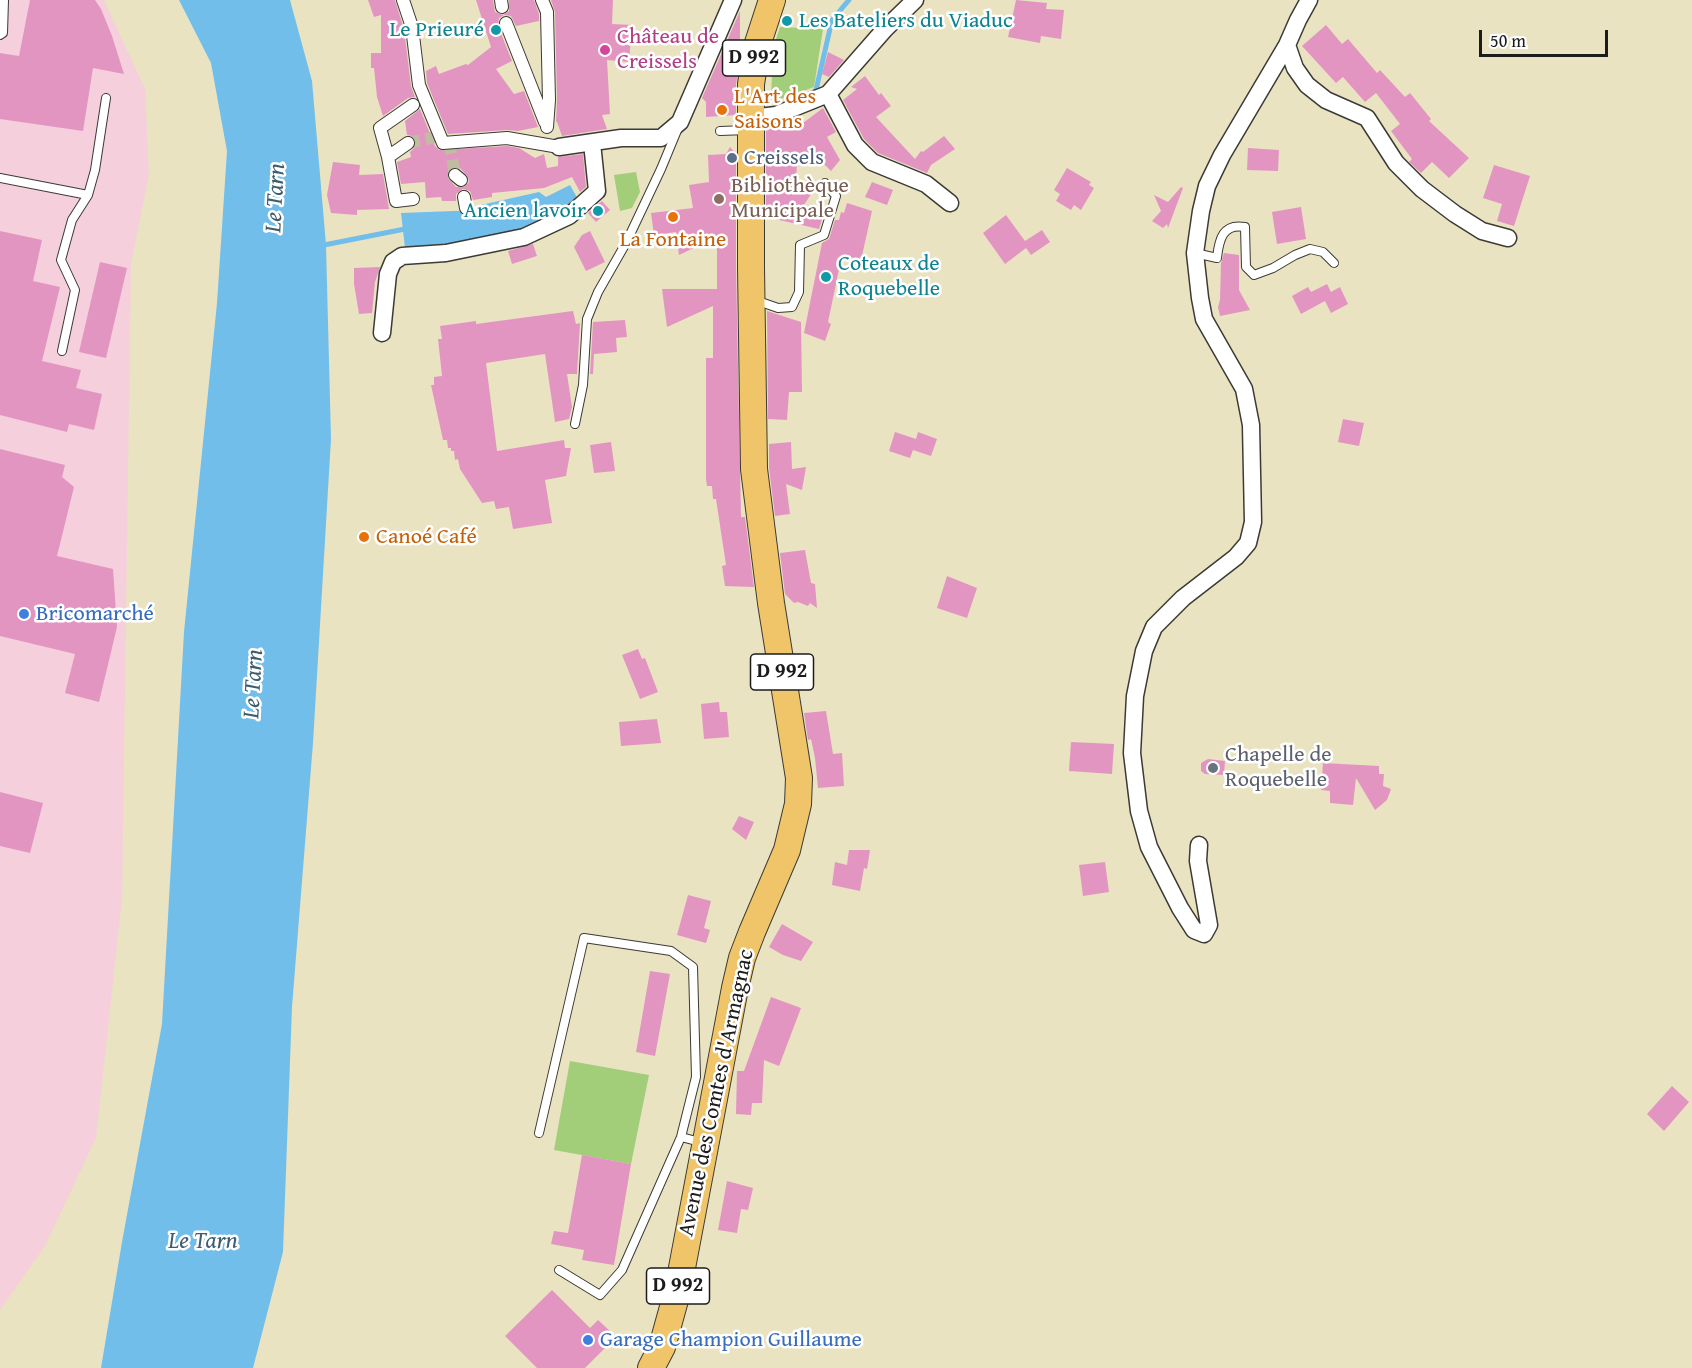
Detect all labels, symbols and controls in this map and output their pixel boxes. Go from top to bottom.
place label: Les Bateliers du Viaduc [799,8,1013,34]
marker: Les Bateliers du Viaduc [780,14,794,28]
place label: Le Prieuré [389,17,484,43]
scale bar [1482,18,1611,56]
marker: Le Prieuré [489,23,503,37]
place label: Château de Creissels [617,24,719,76]
text: 50 m [1490,27,1526,54]
road number: D 992 [722,40,786,76]
marker: Château de Creissels [598,43,612,57]
place label: L'Art des Saisons [734,84,816,136]
marker: L'Art des Saisons [715,103,729,117]
place label: Creissels [744,145,824,171]
marker: Creissels [725,151,739,165]
water label: Le Tarn [260,163,292,233]
place label: Bibliothèque Municipale [731,173,849,224]
marker: Bibliothèque Municipale [712,192,726,206]
place label: Ancien lavoir [464,198,586,224]
marker: Ancien lavoir [591,204,605,218]
marker: La Fontaine [666,210,680,224]
place label: La Fontaine [620,227,726,253]
place label: Coteaux de Roquebelle [838,251,940,302]
marker: Coteaux de Roquebelle [819,270,833,284]
place label: Canoé Café [376,524,477,550]
marker: Canoé Café [357,530,371,544]
place label: Bricomarché [36,601,154,627]
marker: Bricomarché [17,607,31,621]
water label: Le Tarn [238,649,270,719]
road number: D 992 [750,654,814,690]
place label: Chapelle de Roquebelle [1225,742,1331,794]
marker: Chapelle de Roquebelle [1206,761,1220,775]
street label: Avenue des Comtes d'Armagnac [674,947,760,1239]
water label: Le Tarn [168,1228,238,1256]
road number: D 992 [646,1268,710,1304]
place label: Garage Champion Guillaume [600,1327,862,1353]
marker: Garage Champion Guillaume [581,1333,595,1347]

